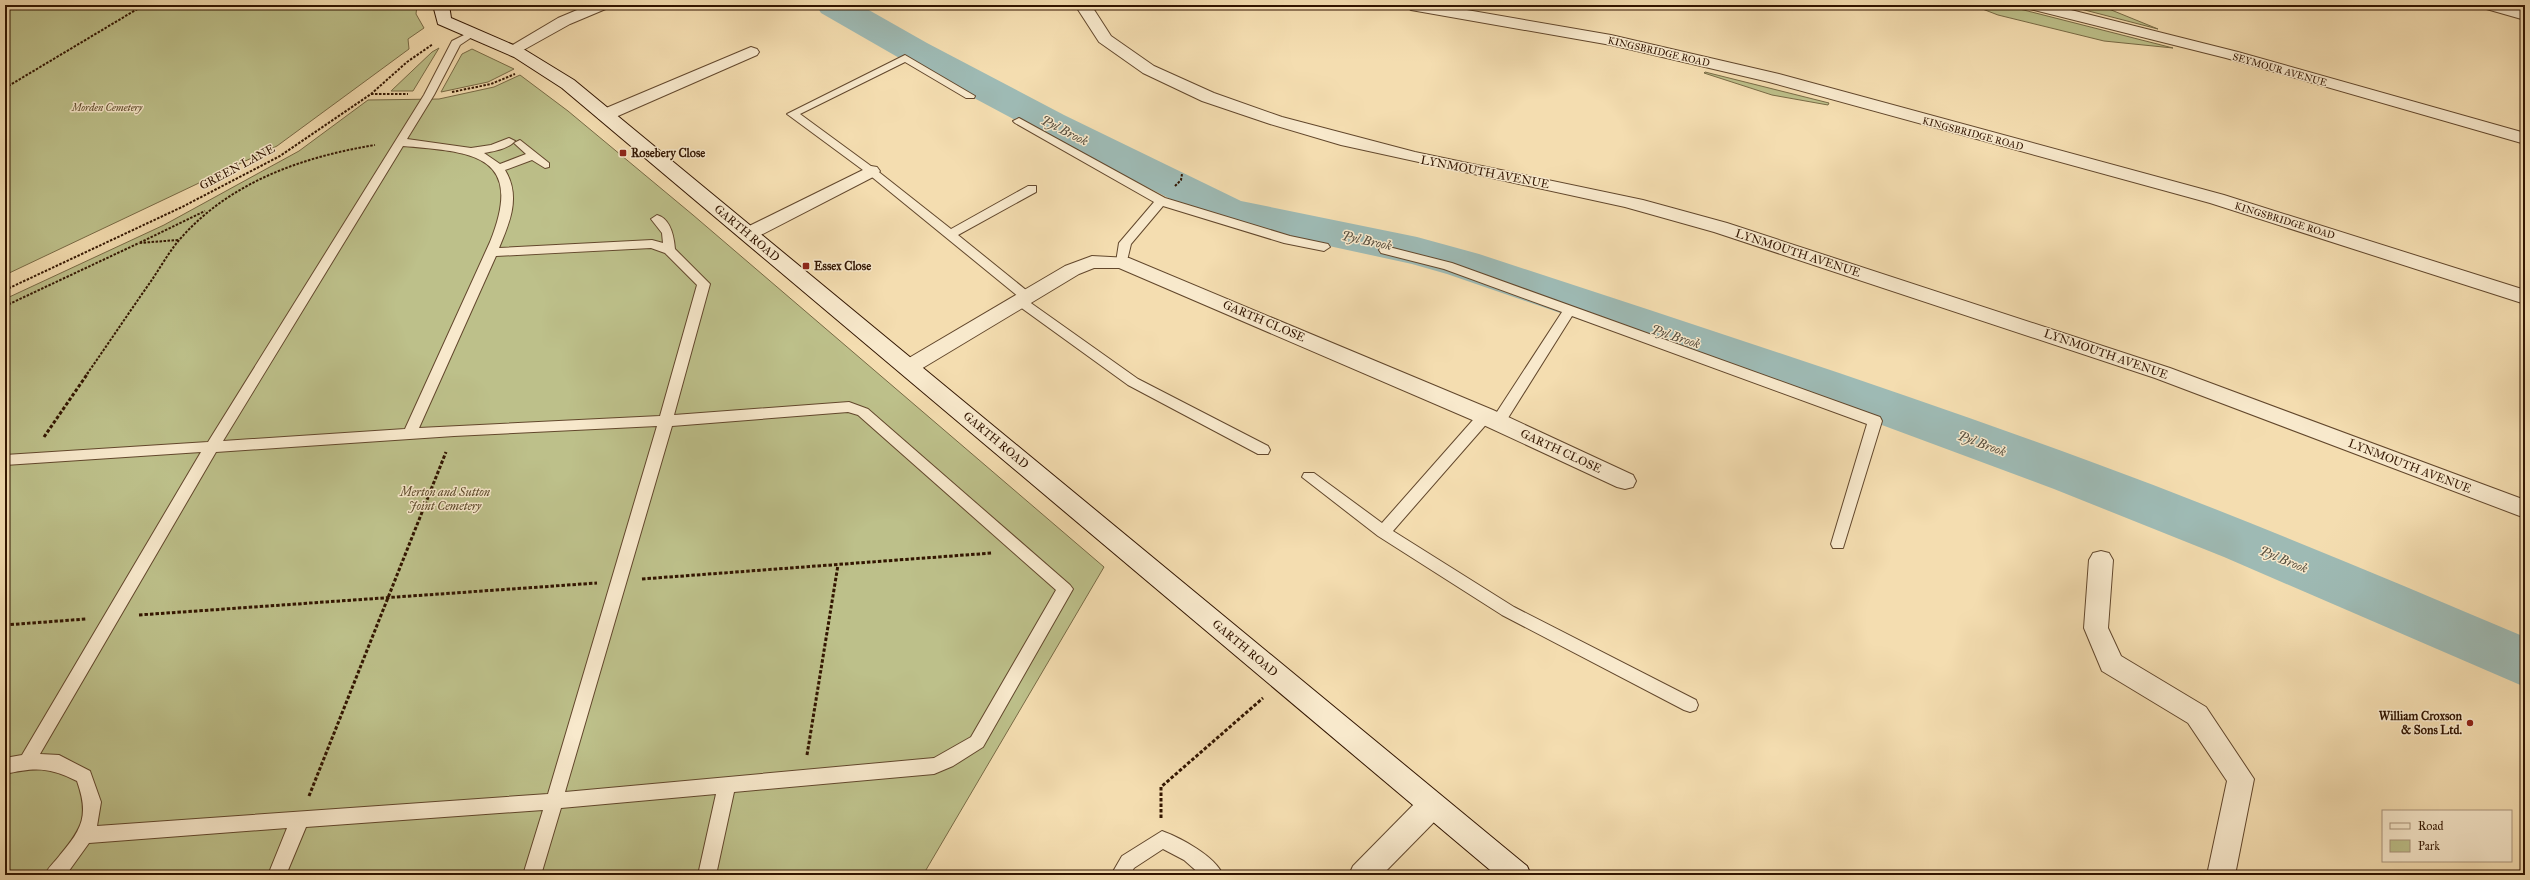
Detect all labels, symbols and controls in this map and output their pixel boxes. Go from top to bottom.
street label: KINGSBRIDGE ROAD [1607,34,1711,70]
street label: SEYMOUR AVENUE [2231,51,2328,89]
park label: Morden Cemetery [71,102,144,114]
water label: Pyl Brook [1038,112,1091,150]
street label: KINGSBRIDGE ROAD [1921,115,2025,153]
street label: GREEN LANE [197,141,277,193]
place label: Rosebery Close [631,146,705,161]
marker: Rosebery Close [618,148,628,158]
street label: LYNMOUTH AVENUE [1419,153,1551,191]
street label: KINGSBRIDGE ROAD [2233,200,2336,242]
street label: GARTH ROAD [711,202,783,264]
street label: LYNMOUTH AVENUE [1734,226,1863,280]
water label: Pyl Brook [1340,228,1394,254]
place label: Essex Close [814,259,871,273]
marker: Essex Close [801,261,811,271]
street label: GARTH CLOSE [1221,297,1308,345]
water label: Pyl Brook [1649,321,1703,352]
street label: LYNMOUTH AVENUE [2042,326,2170,382]
street label: GARTH ROAD [960,409,1032,471]
street label: GARTH CLOSE [1518,426,1604,476]
water label: Pyl Brook [1955,428,2008,460]
street label: LYNMOUTH AVENUE [2346,436,2474,496]
park label: Merton and Sutton Joint Cemetery [399,485,491,513]
water label: Pyl Brook [2257,543,2310,577]
street label: GARTH ROAD [1209,617,1281,679]
place label: William Croxson & Sons Ltd. [2379,709,2462,737]
marker: William Croxson & Sons Ltd. [2465,718,2475,728]
legend [2382,810,2512,862]
text: Road [2418,819,2444,833]
text: Park [2418,839,2440,853]

